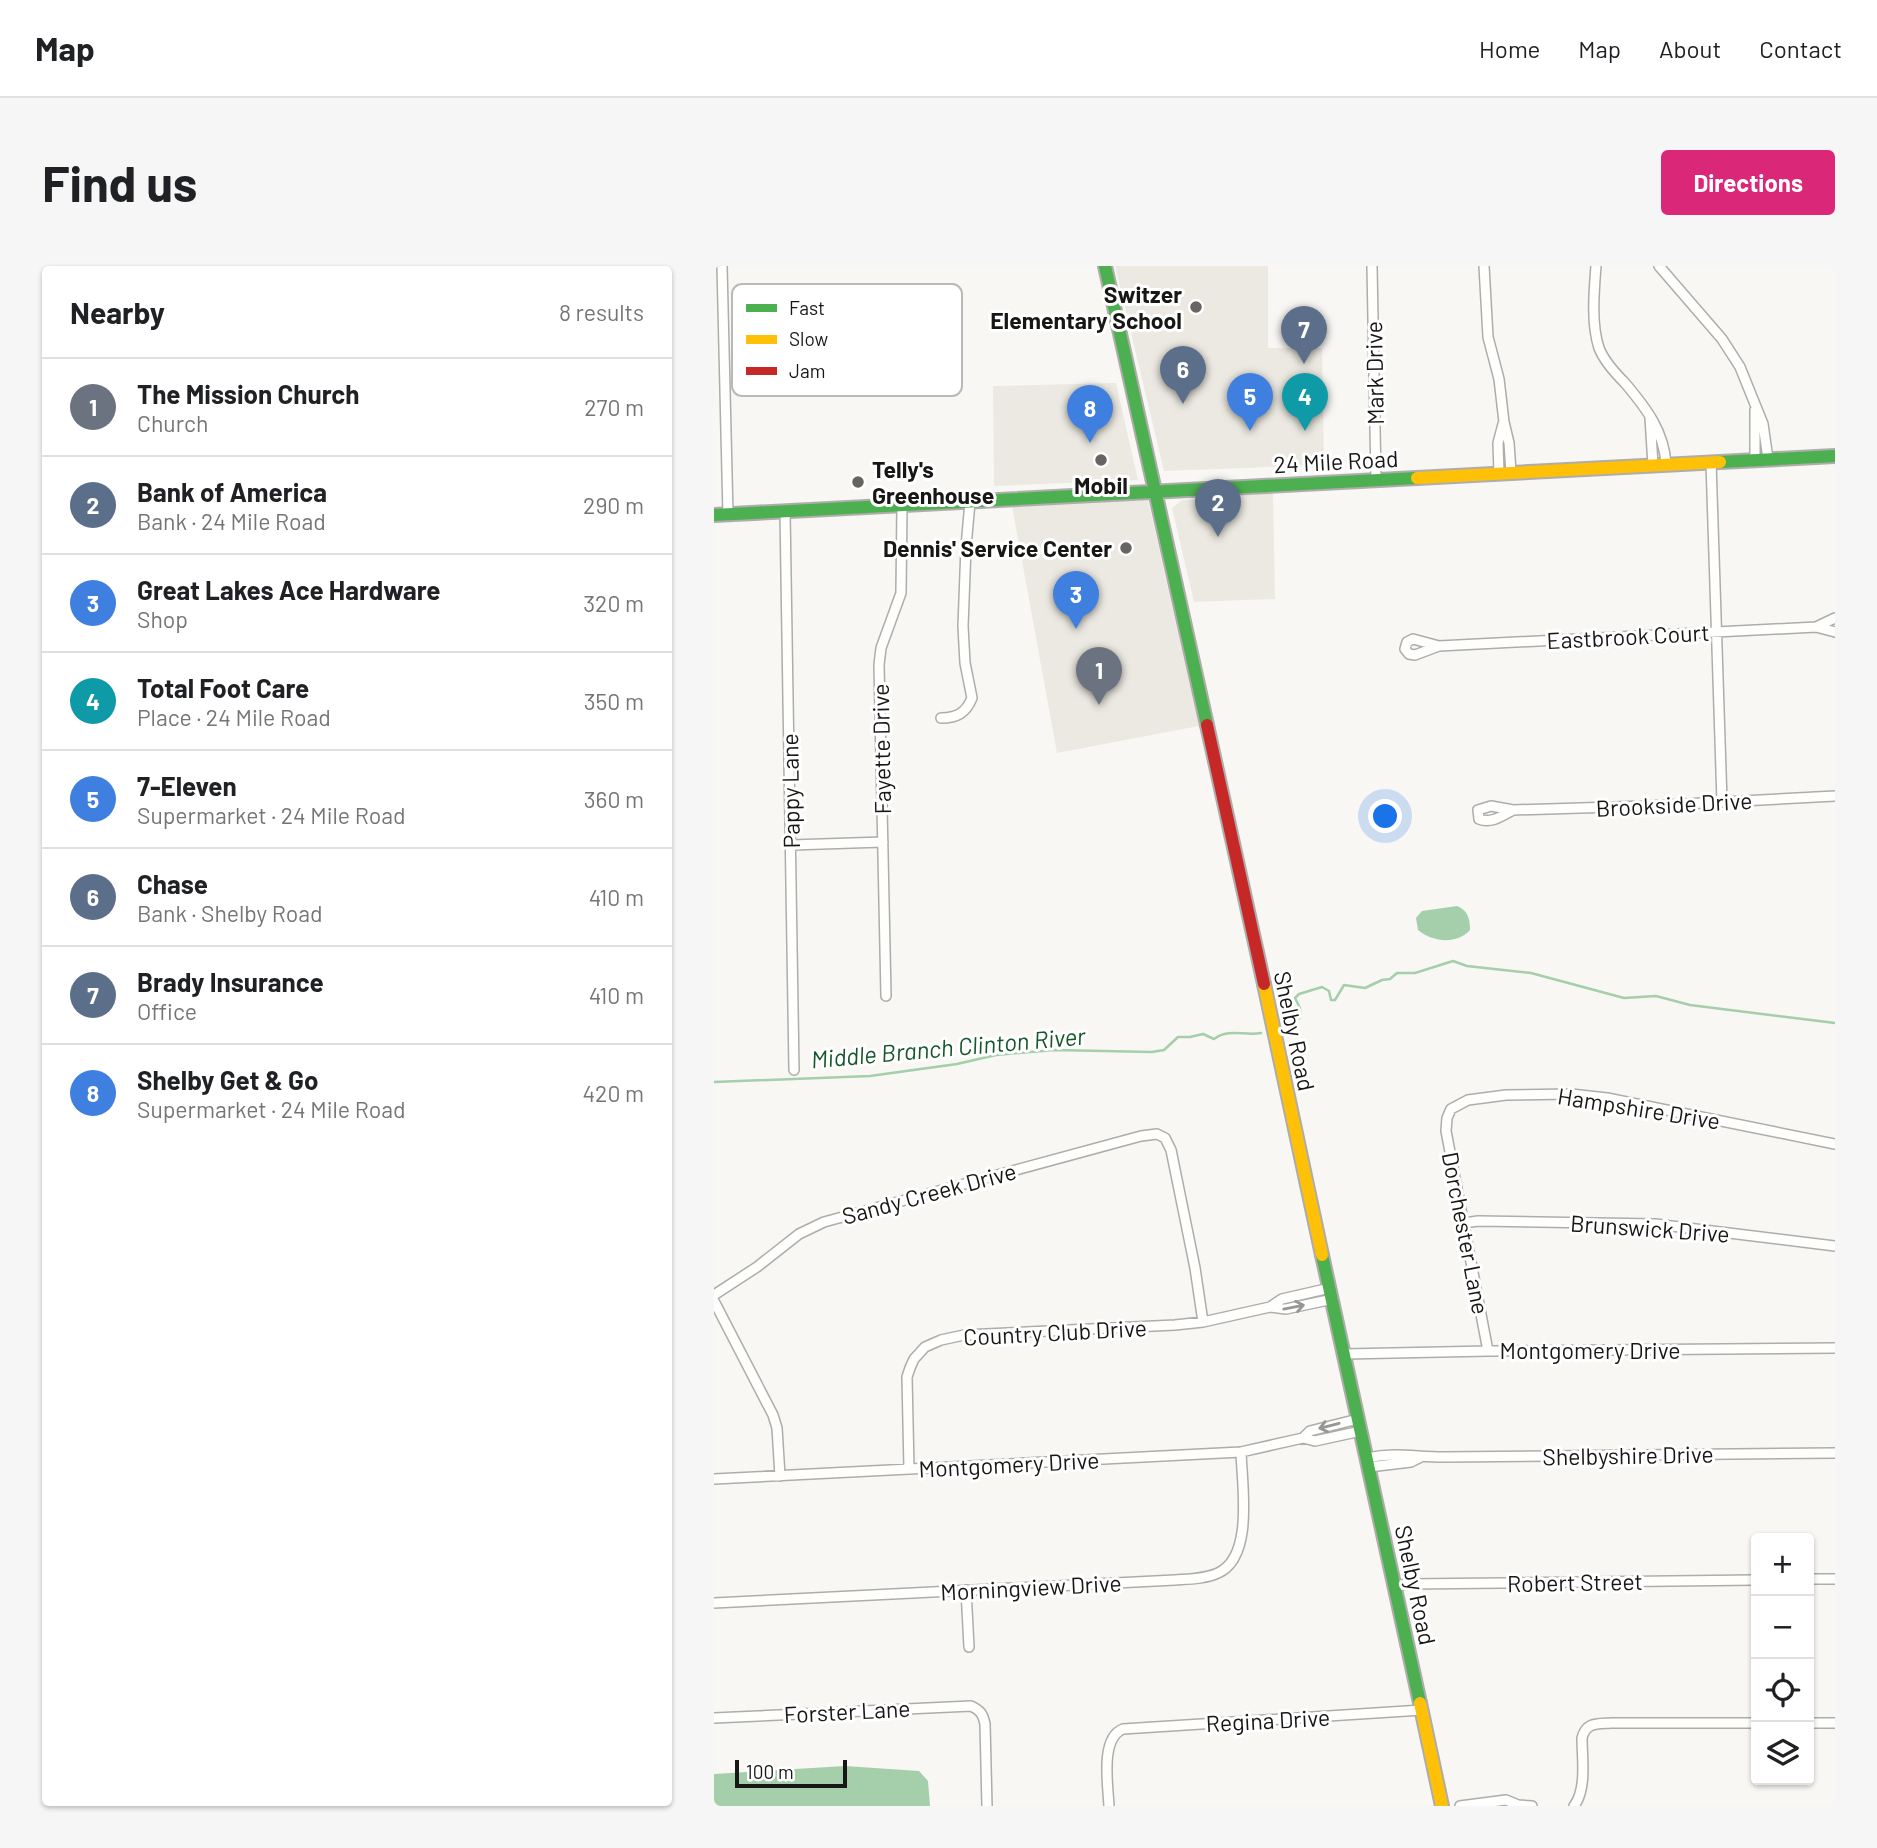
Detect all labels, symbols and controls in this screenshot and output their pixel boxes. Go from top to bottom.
text: Map [35,28,95,68]
text: Home [1479,34,1540,63]
text: Map [1578,34,1621,63]
text: About [1659,34,1721,63]
text: Contact [1759,34,1842,63]
button: Directions [1661,150,1835,215]
text: Find us [42,153,197,212]
place label: Switzer Elementary School [990,280,1182,334]
legend [732,284,962,396]
text: Nearby [70,294,165,330]
text: Fast [789,296,825,319]
text: 8 results [559,298,644,326]
marker: Switzer Elementary School [1188,299,1204,315]
pin: 7 [1281,306,1327,364]
street label: Mark Drive [1359,321,1389,425]
text: Slow [789,327,828,350]
pin: 6 [1160,346,1206,404]
text: Jam [789,359,825,382]
pin: 5 [1227,373,1273,431]
pin: 4 [1282,373,1328,431]
text: The Mission Church [137,378,359,409]
pin: 8 [1067,385,1113,443]
text: 1 [89,393,97,421]
text: 270 m [584,393,644,421]
text: Church [137,409,208,437]
street label: 24 Mile Road [1273,444,1399,478]
marker: Mobil [1093,452,1109,468]
place label: Telly's Greenhouse [872,455,994,509]
place label: Mobil [1074,471,1128,499]
marker: Telly's Greenhouse [850,474,866,490]
text: Bank of America [137,476,327,507]
pin: 2 [1195,479,1241,537]
text: 2 [87,491,99,519]
text: 290 m [583,491,644,519]
text: Bank · 24 Mile Road [137,507,326,535]
place label: Dennis' Service Center [883,534,1112,562]
marker: Dennis' Service Center [1118,540,1134,556]
pin: 3 [1053,571,1099,629]
text: Great Lakes Ace Hardware [137,574,440,605]
text: 3 [87,589,99,617]
text: 320 m [583,589,644,617]
text: Shop [137,605,188,633]
street label: Eastbrook Court [1546,618,1710,654]
pin: 1 [1076,647,1122,705]
text: Total Foot Care [137,672,309,703]
street label: Fayette Drive [866,683,896,815]
text: 4 [86,687,100,715]
text: 350 m [584,687,644,715]
text: Place · 24 Mile Road [137,703,331,731]
street label: Pappy Lane [775,733,805,849]
text: 7-Eleven [137,770,237,801]
text: 5 [87,785,99,813]
text: 360 m [584,785,644,813]
street label: Brookside Drive [1595,786,1753,822]
your location [1368,799,1402,833]
text: Supermarket · 24 Mile Road [137,801,406,829]
text: Chase [137,868,208,899]
text: 6 [87,883,99,911]
text: 410 m [589,883,644,911]
text: Bank · Shelby Road [137,899,323,927]
text: Brady Insurance [137,966,324,997]
street label: Shelby Road [1269,969,1321,1093]
text: 7 [87,981,99,1009]
text: 410 m [589,981,644,1009]
text: Office [137,997,197,1025]
water label: Middle Branch Clinton River [810,1020,1088,1073]
text: Shelby Get & Go [137,1064,318,1095]
text: 8 [87,1079,99,1107]
text: 420 m [582,1079,644,1107]
street label: Hampshire Drive [1556,1081,1722,1135]
text: Supermarket · 24 Mile Road [137,1095,406,1123]
street label: Dorchester Lane [1437,1149,1495,1317]
street label: Sandy Creek Drive [839,1156,1019,1230]
street label: Brunswick Drive [1569,1208,1731,1248]
one-way arrow [1282,1300,1305,1313]
street label: Country Club Drive [963,1313,1147,1351]
street label: Montgomery Drive [1499,1336,1681,1364]
one-way arrow [1318,1420,1341,1433]
street label: Shelbyshire Drive [1542,1440,1714,1470]
street label: Montgomery Drive [918,1445,1100,1483]
street label: Shelby Road [1390,1523,1442,1647]
map controls [1751,1533,1814,1785]
button: + [1751,1533,1814,1596]
street label: Robert Street [1507,1567,1643,1597]
street label: Morningview Drive [940,1568,1122,1606]
button: − [1751,1596,1814,1659]
button: locate [1751,1659,1814,1722]
street label: Forster Lane [783,1694,911,1728]
street label: Regina Drive [1205,1703,1331,1737]
button: layers [1751,1722,1814,1785]
scale bar [735,1757,847,1789]
text: 100 m [746,1760,794,1783]

